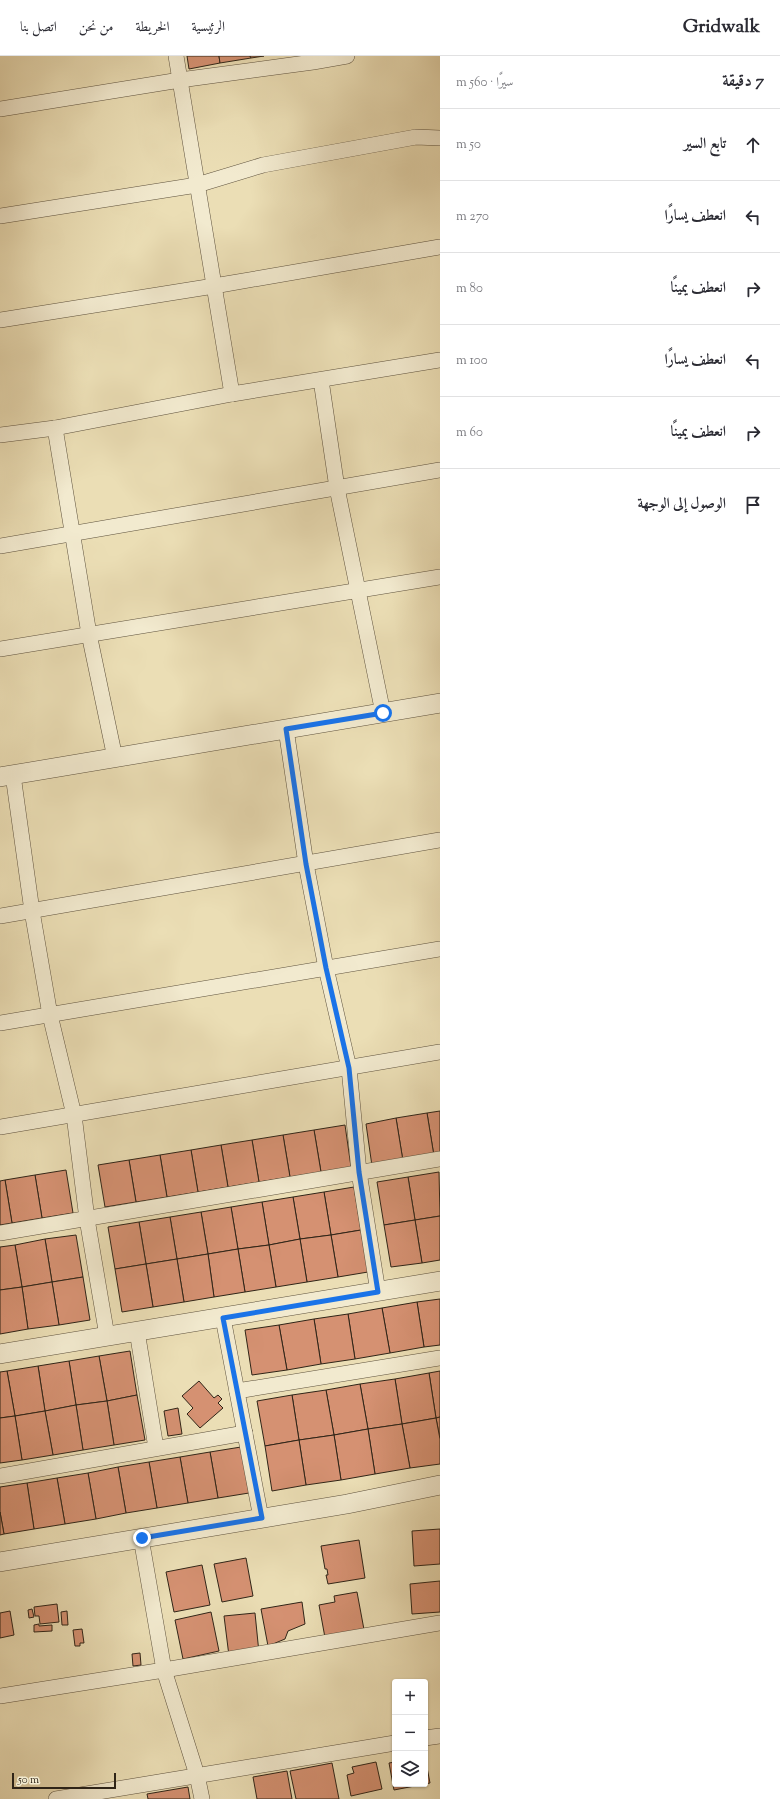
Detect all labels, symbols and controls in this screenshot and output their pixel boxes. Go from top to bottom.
text: Gridwalk [683,14,760,41]
text: اتصل بنا [20,18,57,38]
text: من نحن [79,18,113,38]
text: الخريطة [135,18,170,38]
text: الرئيسية [192,18,225,38]
text: 7 دقيقة [722,70,764,94]
text: سيرًا · 560 m [456,74,514,92]
text: تابع السير [684,134,726,155]
icon: ahead [742,134,764,156]
text: 50 m [456,136,481,154]
text: انعطف يسارًا [665,206,726,227]
icon: left [742,206,764,228]
text: 270 m [456,208,489,226]
text: انعطف يمينًا [671,278,726,299]
icon: right [742,278,764,300]
text: 80 m [456,280,483,298]
text: انعطف يسارًا [665,350,726,371]
icon: left [742,350,764,372]
text: 100 m [456,352,488,370]
text: انعطف يمينًا [671,422,726,443]
icon: right [742,422,764,444]
text: 60 m [456,424,483,442]
text: الوصول إلى الوجهة [637,494,726,515]
icon: arrive [742,494,764,516]
route start [374,704,392,722]
route end [133,1529,151,1547]
map controls [392,1679,428,1787]
button: + [392,1679,428,1715]
button: − [392,1715,428,1751]
button: layers [392,1751,428,1787]
scale bar [12,1771,116,1790]
text: 50 m [18,1772,39,1788]

